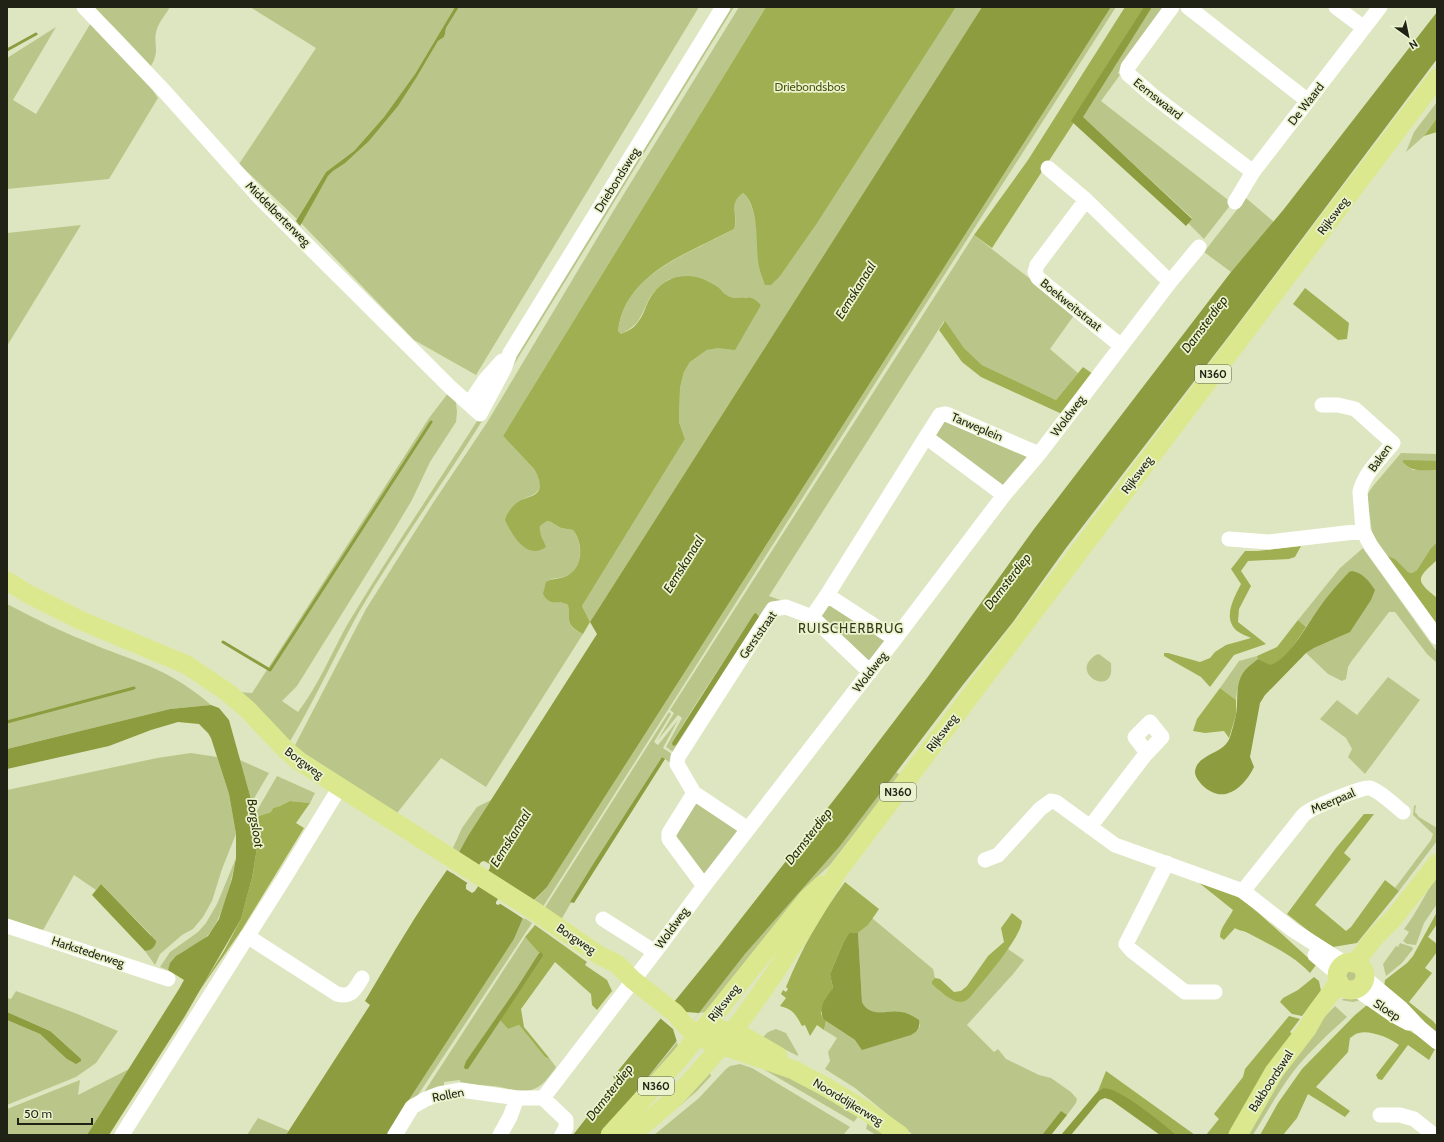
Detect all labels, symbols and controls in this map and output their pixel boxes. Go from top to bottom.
north arrow [1388,16,1428,56]
text: N [1406,36,1421,52]
street label: Eemswaard [1131,75,1186,123]
park label: Driebondsbos [775,79,845,94]
street label: De Waard [1284,79,1327,128]
street label: Driebondsweg [591,144,643,215]
street label: Middelberterweg [243,178,315,250]
street label: Rijksweg [1314,193,1352,238]
water label: Eemskanaal [831,259,879,321]
street label: Boekweitstraat [1038,275,1105,334]
water label: Damsterdiep [1177,292,1231,356]
road number: N360 [1195,365,1231,383]
street label: Woldweg [1047,391,1089,439]
street label: Tarweplein [949,409,1006,444]
street label: Baken [1364,441,1395,475]
street label: Rijksweg [1118,452,1156,497]
water label: Eemskanaal [659,533,707,595]
water label: Damsterdiep [980,549,1034,612]
street label: Gerststraat [736,608,780,662]
district label: RUISCHERBRUG [798,620,904,636]
street label: Woldweg [849,647,891,695]
street label: Rijksweg [923,710,961,755]
street label: Borgweg [282,744,327,782]
road number: N360 [880,783,916,801]
street label: Meerpaal [1308,784,1357,817]
water label: Borgsloot [244,797,268,850]
water label: Damsterdiep [781,804,835,867]
water label: Eemskanaal [486,807,534,869]
street label: Woldweg [652,903,692,951]
street label: Borgweg [554,920,600,958]
street label: Harkstederweg [50,933,127,971]
street label: Rijksweg [704,980,743,1024]
street label: Sloep [1371,995,1404,1024]
street label: Bakboordswal [1245,1047,1296,1114]
water label: Damsterdiep [582,1060,636,1123]
street label: Noorddijkerweg [810,1075,887,1129]
road number: N360 [638,1077,674,1095]
street label: Rollen [431,1084,465,1105]
scale bar [18,1100,92,1126]
text: 50 m [24,1106,52,1121]

